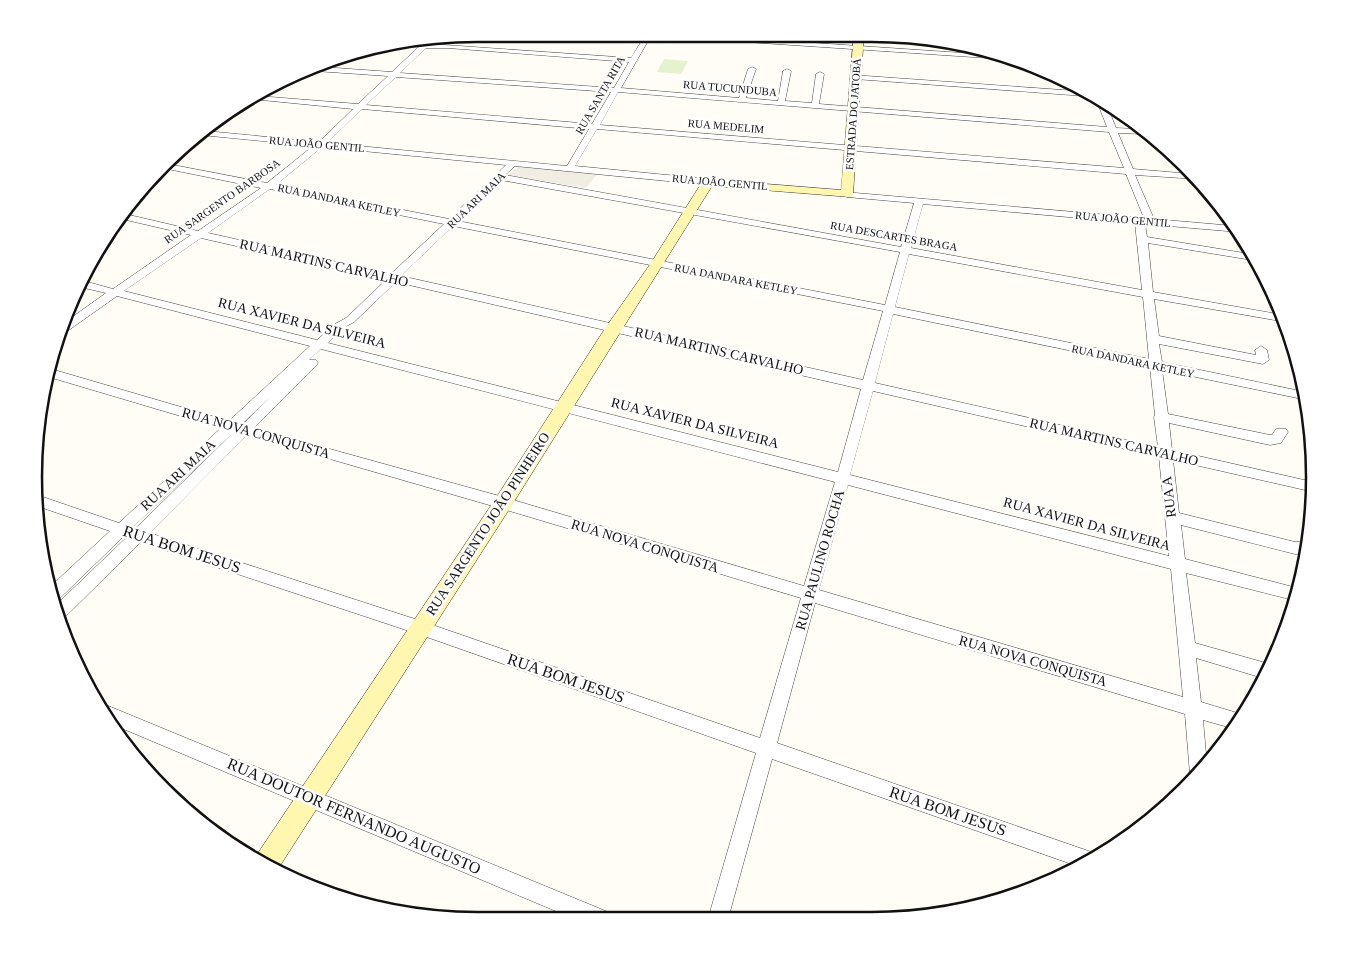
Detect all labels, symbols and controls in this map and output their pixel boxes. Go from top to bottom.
street label: RUA SANTA RITA [573,54,627,136]
street label: ESTRADA DO JATOBÁ [843,58,863,170]
street label: RUA TUCUNDUBA [683,78,778,98]
street label: RUA MEDELIM [687,117,765,135]
street label: RUA JOÃO GENTIL [269,134,366,154]
street label: RUA SARGENTO BARBOSA [162,156,282,246]
street label: RUA ARI MAIA [445,169,507,231]
street label: RUA JOÃO GENTIL [672,172,769,192]
street label: RUA DANDARA KETLEY [276,181,402,219]
street label: RUA JOÃO GENTIL [1075,209,1172,229]
street label: RUA DESCARTES BRAGA [829,219,959,253]
street label: RUA MARTINS CARVALHO [238,236,410,290]
street label: RUA DANDARA KETLEY [673,261,799,297]
street label: RUA XAVIER DA SILVEIRA [217,295,388,351]
street label: RUA MARTINS CARVALHO [633,324,805,378]
street label: RUA DANDARA KETLEY [1070,342,1196,380]
street label: RUA XAVIER DA SILVEIRA [610,395,781,451]
street label: RUA NOVA CONQUISTA [180,405,333,462]
street label: RUA MARTINS CARVALHO [1028,415,1200,469]
street label: RUA SARGENTO JOÃO PINHEIRO [423,430,553,618]
street label: RUA ARI MAIA [138,436,219,513]
street label: RUA A [1159,475,1179,519]
street label: RUA PAULINO ROCHA [793,487,847,632]
street label: RUA XAVIER DA SILVEIRA [1002,494,1173,554]
street label: RUA NOVA CONQUISTA [569,516,721,576]
street label: RUA BOM JESUS [121,522,243,576]
street label: RUA NOVA CONQUISTA [957,633,1110,690]
street label: RUA BOM JESUS [505,650,627,706]
street label: RUA DOUTOR FERNANDO AUGUSTO [225,755,483,877]
street label: RUA BOM JESUS [887,783,1009,839]

